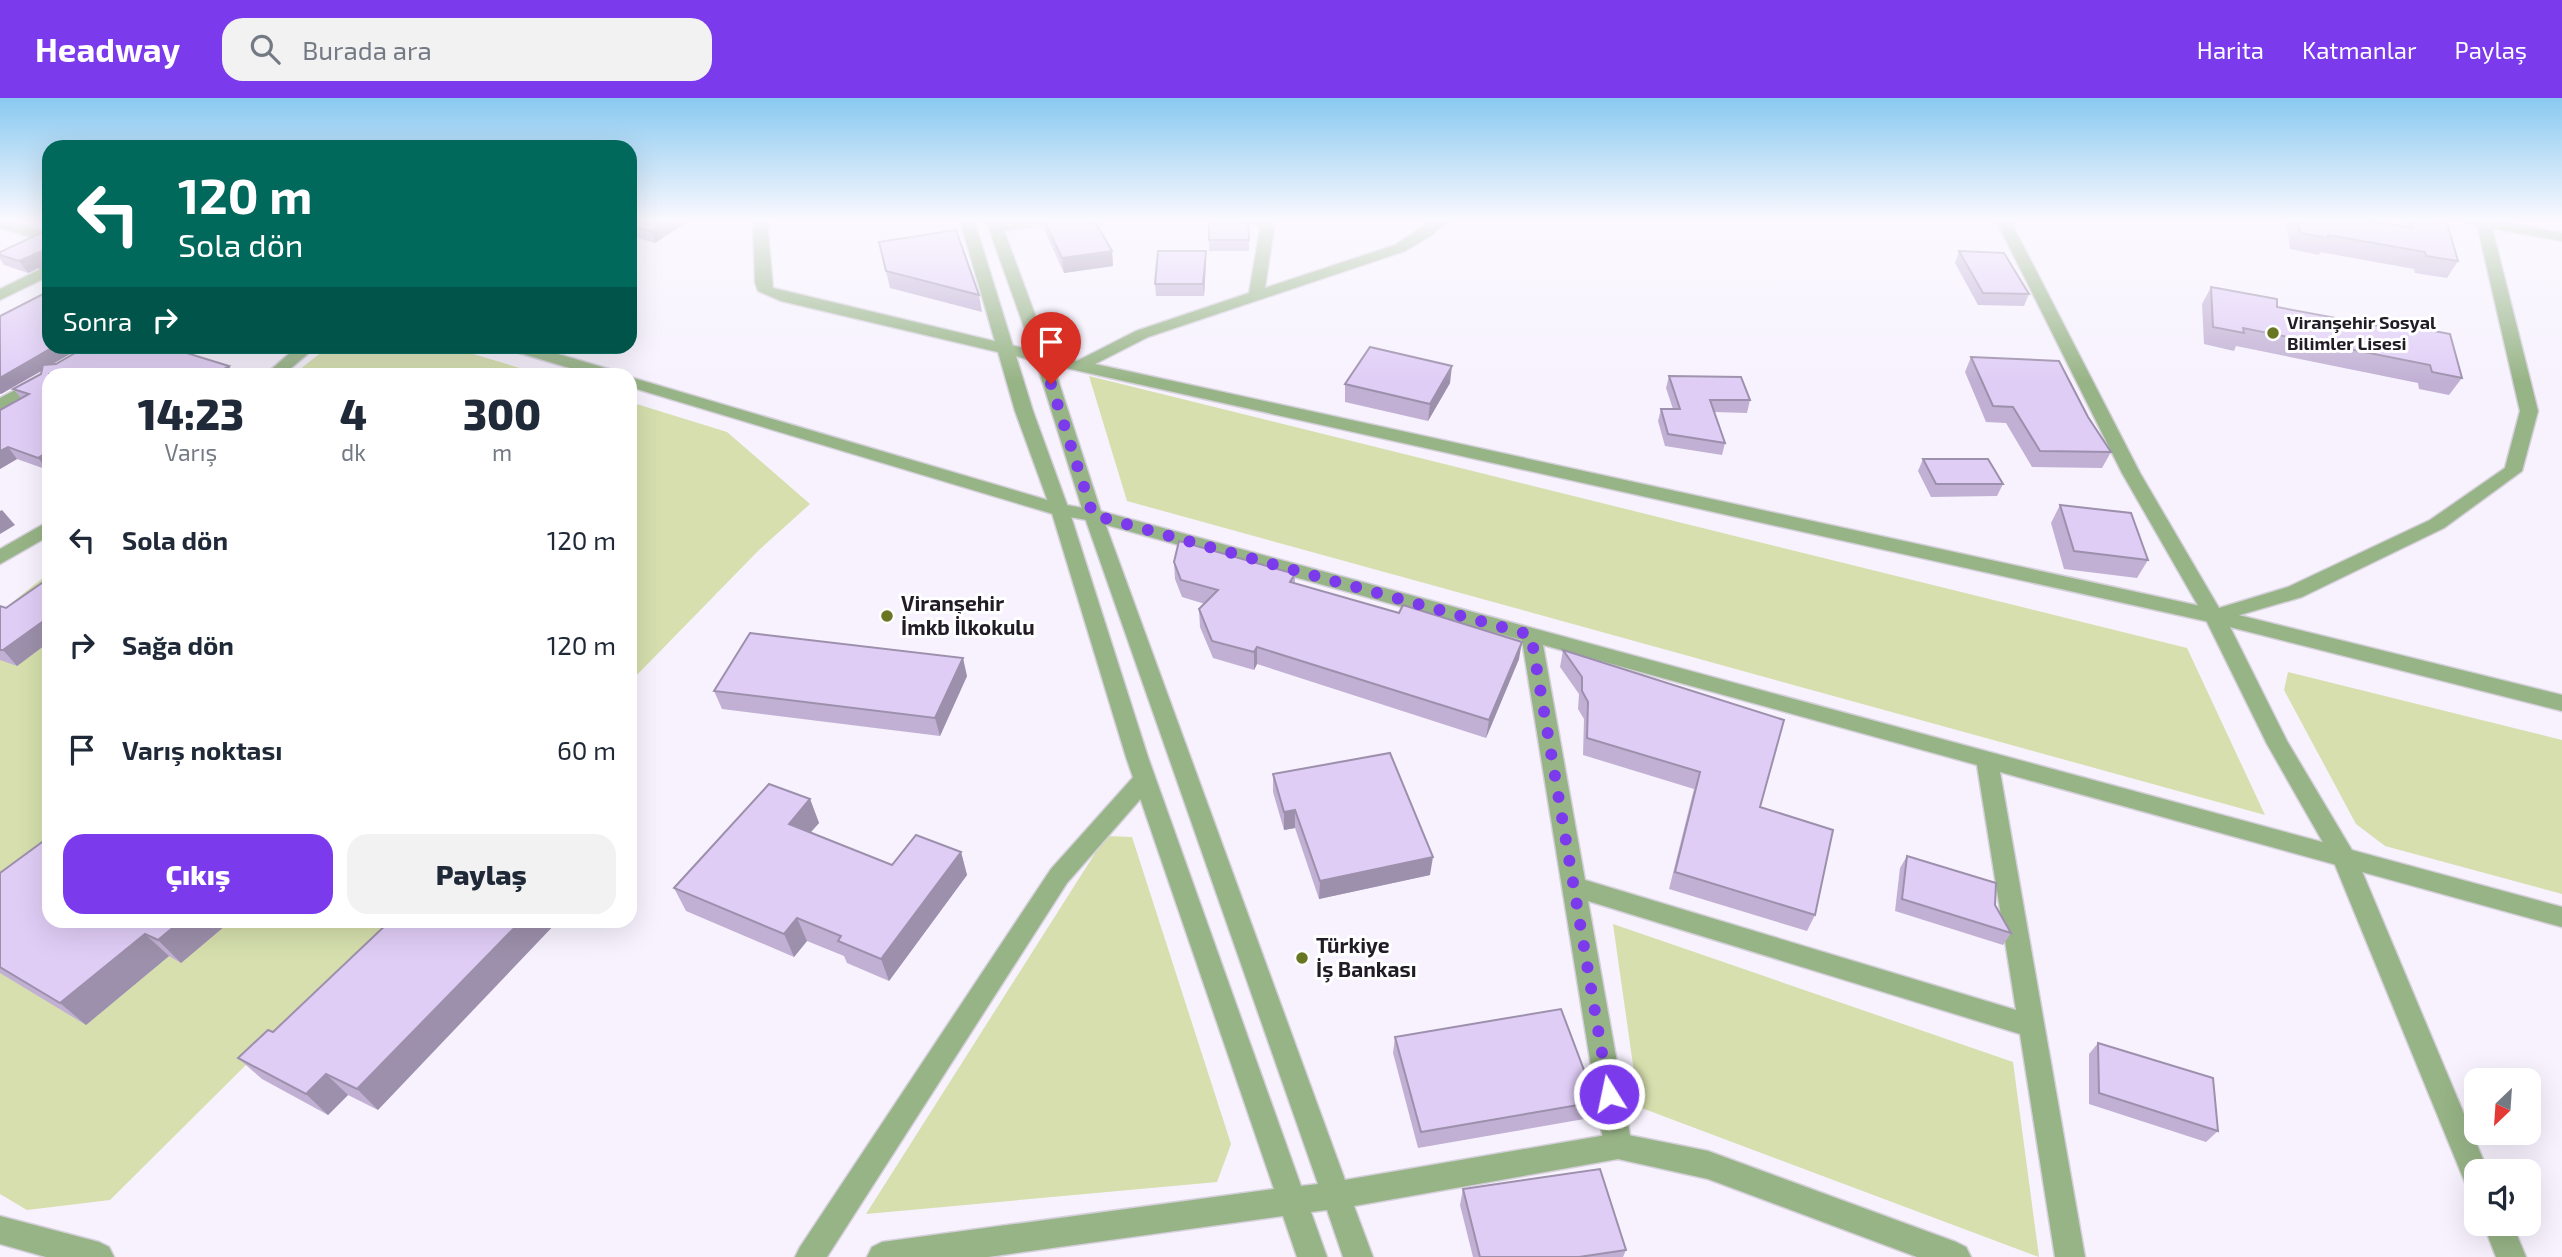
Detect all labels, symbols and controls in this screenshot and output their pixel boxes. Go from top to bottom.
search box [222,18,712,81]
text: Headway [35,29,180,69]
icon: search [246,30,284,68]
text: Burada ara [302,34,432,65]
text: Harita [2197,35,2264,64]
text: Katmanlar [2302,35,2417,64]
text: Paylaş [2455,35,2527,64]
text: 120 m [178,165,312,224]
icon: left [63,168,154,259]
text: Sola dön [178,225,303,263]
icon: right [146,301,184,339]
text: Sonra [63,305,132,336]
place label: Viranşehir Sosyal Bilimler Lisesi [2287,311,2436,354]
pin [1021,312,1081,384]
icon: arrive [1032,323,1070,361]
marker: Viranşehir Sosyal Bilimler Lisesi [2265,325,2281,341]
text: 14:23 [138,388,244,438]
text: 4 [340,388,367,438]
text: 300 [463,388,541,438]
text: Varış [165,438,217,466]
text: dk [341,438,366,466]
text: m [492,438,512,466]
icon: left [63,521,101,559]
text: Sola dön [122,524,228,555]
text: 120 m [547,524,616,555]
place label: Viranşehir İmkb İlkokulu [901,590,1035,639]
marker: Viranşehir İmkb İlkokulu [879,608,895,624]
icon: right [63,626,101,664]
text: Sağa dön [122,629,234,660]
text: 120 m [547,629,616,660]
icon: arrive [63,731,101,769]
text: Varış noktası [122,734,282,765]
text: 60 m [557,734,616,765]
button: Çıkış [63,834,333,914]
button: Paylaş [347,834,616,914]
place label: Türkiye İş Bankası [1316,932,1417,983]
marker: Türkiye İş Bankası [1294,950,1310,966]
position arrow [1572,1057,1646,1131]
north arrow [2464,1068,2541,1144]
map controls [2464,1068,2541,1236]
button: sound [2464,1159,2541,1236]

